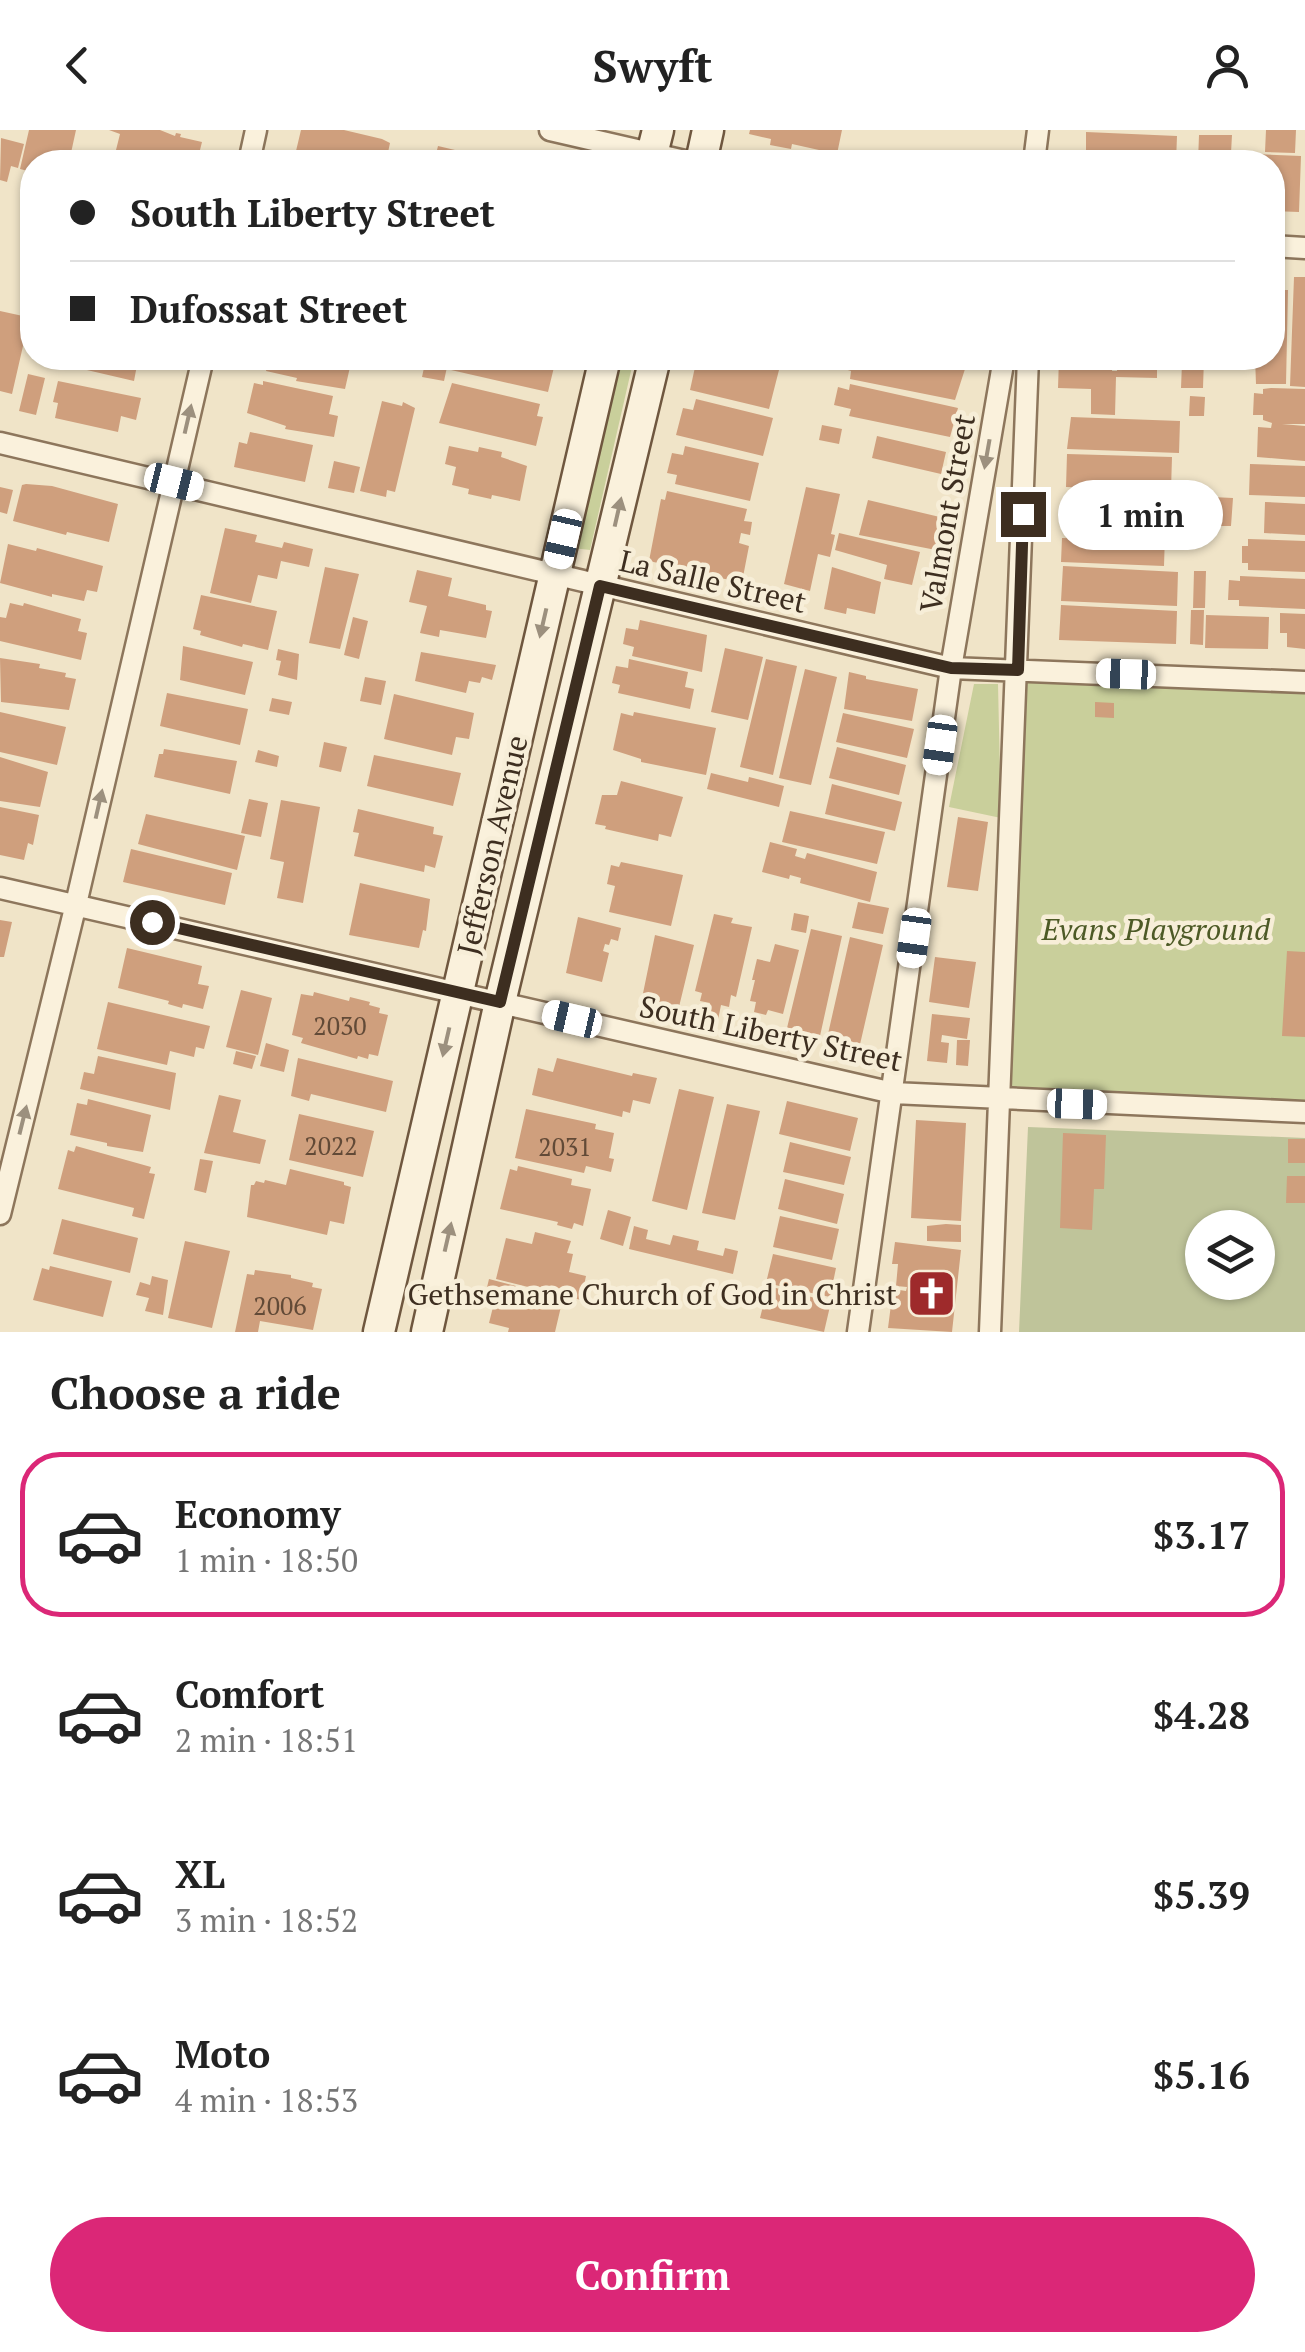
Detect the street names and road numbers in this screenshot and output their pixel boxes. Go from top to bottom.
street label: Valmont Street [910,411,984,615]
street label: La Salle Street [616,540,810,622]
street label: Jefferson Avenue [447,731,537,959]
street label: South Liberty Street [636,986,906,1080]

